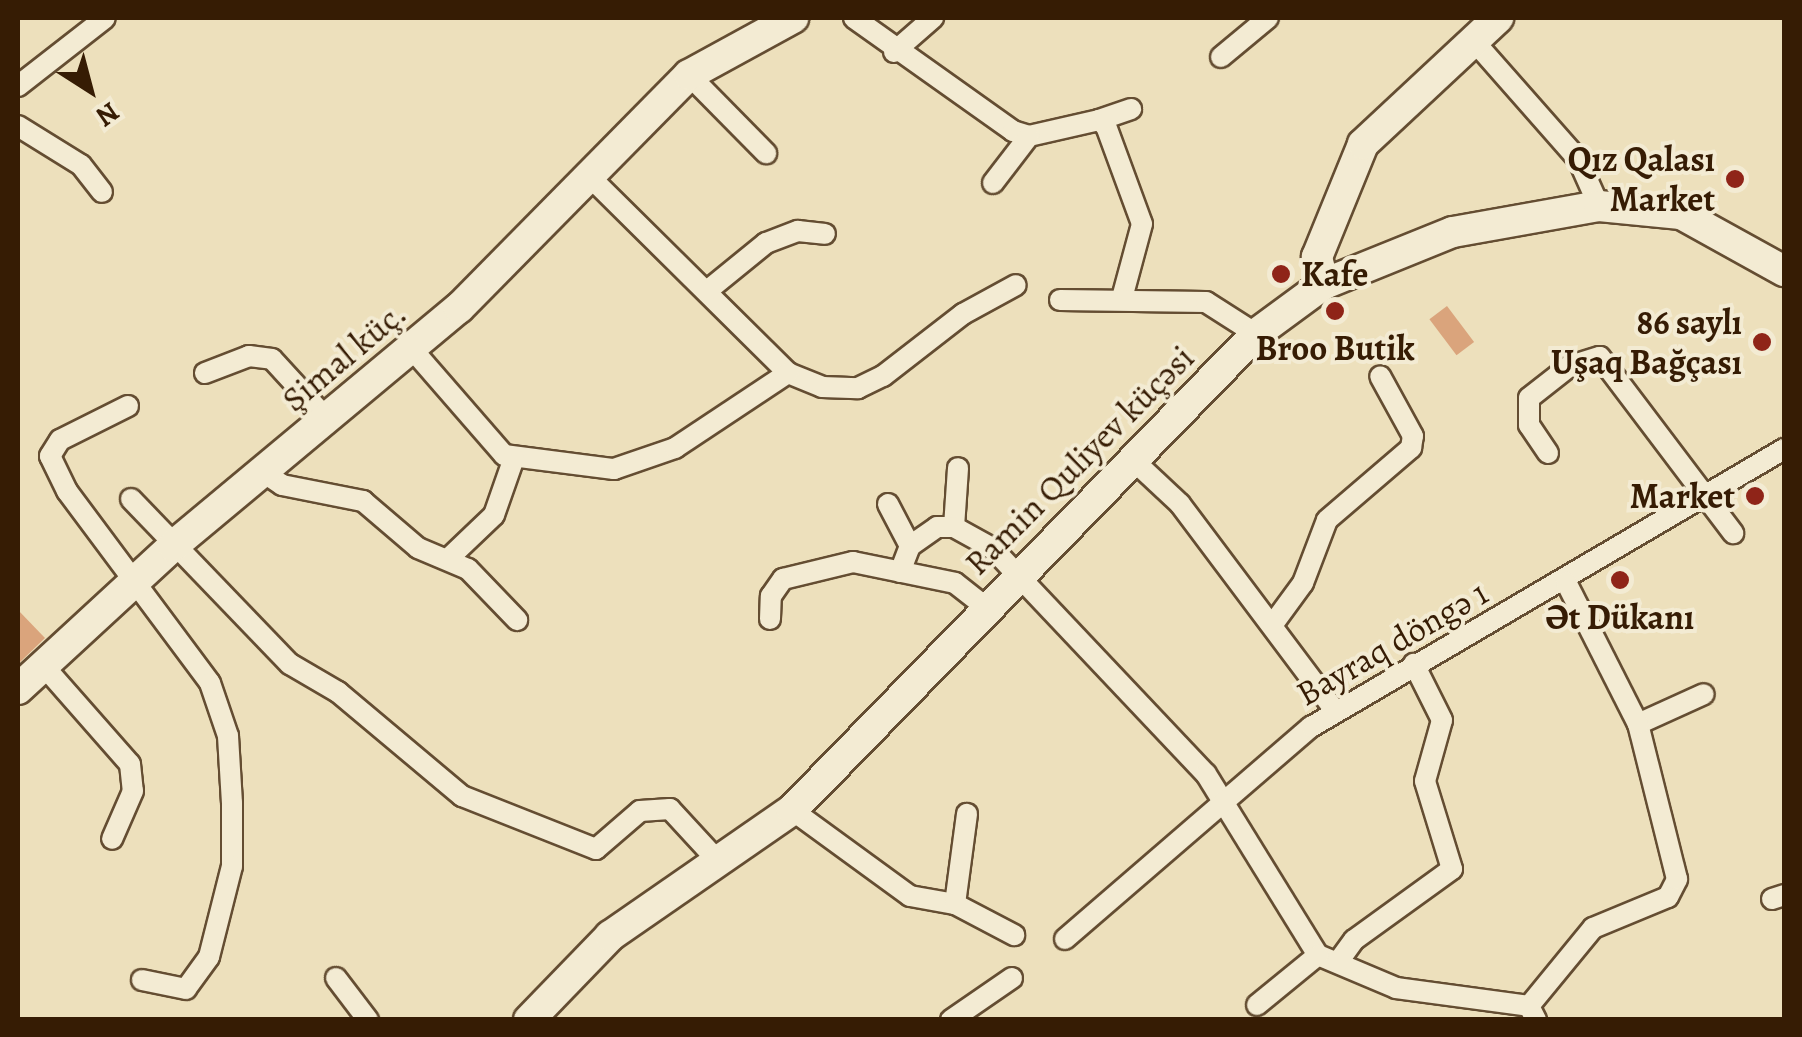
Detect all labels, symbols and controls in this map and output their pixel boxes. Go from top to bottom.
north arrow [40,40,140,140]
text: N [88,93,127,136]
place label: Qız Qalası Market [1568,138,1715,220]
marker: Qız Qalası Market [1724,168,1746,190]
place label: Kafe [1301,253,1368,295]
marker: Kafe [1270,263,1292,285]
street label: Şimal küç. [273,292,415,420]
marker: Broo Butik [1324,300,1346,322]
place label: 86 saylı Uşaq Bağçası [1551,301,1742,383]
place label: Broo Butik [1256,327,1414,369]
marker: 86 saylı Uşaq Bağçası [1751,331,1773,353]
street label: Ramin Quliyev küçəsi [955,336,1203,584]
place label: Market [1630,475,1735,517]
marker: Market [1744,485,1766,507]
marker: Ət Dükanı [1609,569,1631,591]
street label: Bayraq döngə 1 [1289,571,1495,715]
place label: Ət Dükanı [1546,596,1694,638]

